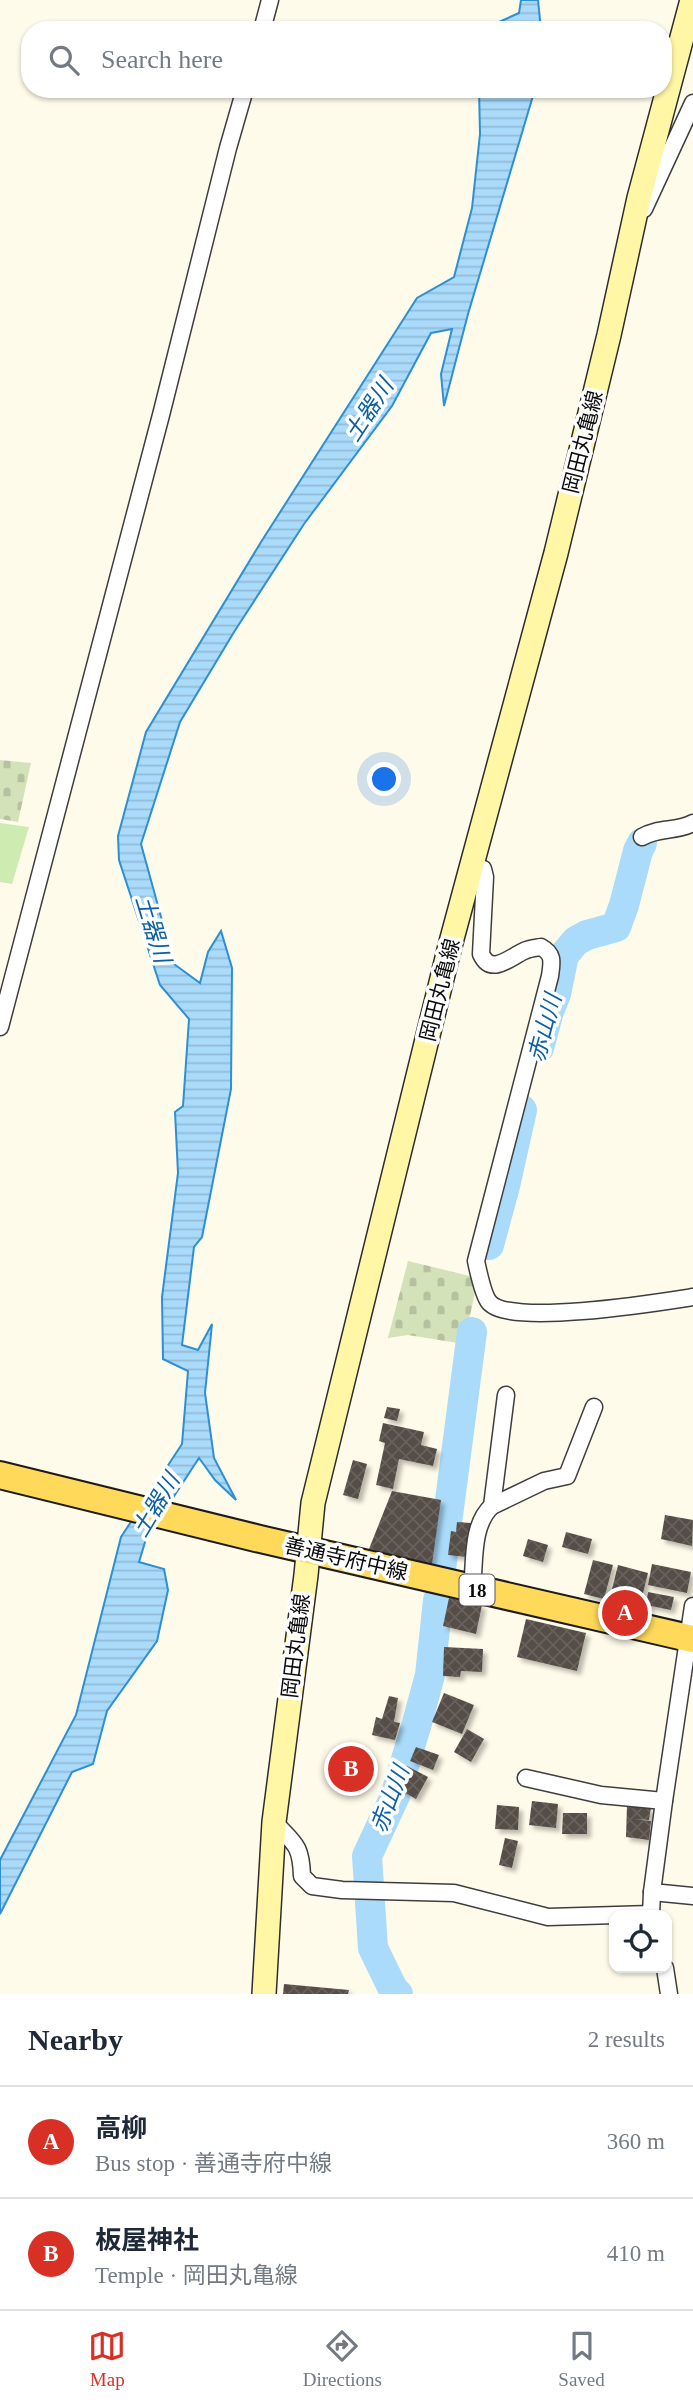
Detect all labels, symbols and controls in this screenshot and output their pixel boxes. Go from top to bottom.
search box [21,21,672,98]
icon: search [45,41,83,79]
text: Search here [101,45,223,74]
water label: 土器川 [340,372,400,446]
street label: 岡田丸亀線 [559,388,607,496]
your location [367,762,401,796]
water label: 土器川 [131,892,176,969]
street label: 岡田丸亀線 [416,936,464,1044]
water label: 赤山川 [524,989,567,1065]
water label: 土器川 [128,1466,186,1541]
street label: 善通寺府中線 [282,1533,410,1585]
road number: 18 [460,1574,494,1606]
pin: A [602,1587,648,1639]
street label: 岡田丸亀線 [278,1592,314,1700]
pin: B [328,1743,374,1795]
water label: 赤山川 [366,1760,415,1836]
map controls [609,1910,672,1973]
button: locate [609,1910,672,1973]
text: Nearby [28,2023,123,2056]
text: 2 results [588,2027,665,2052]
text: 高柳 [95,2114,147,2143]
text: A [43,2129,59,2154]
text: 360 m [607,2129,665,2154]
text: Bus stop · 善通寺府中線 [95,2151,332,2176]
text: 板屋神社 [95,2226,199,2255]
text: B [43,2241,59,2266]
text: 410 m [607,2241,665,2266]
text: Temple · 岡田丸亀線 [95,2263,298,2288]
tab: Map [88,2327,126,2391]
tab: Directions [303,2327,382,2391]
tab: Saved [558,2327,605,2391]

